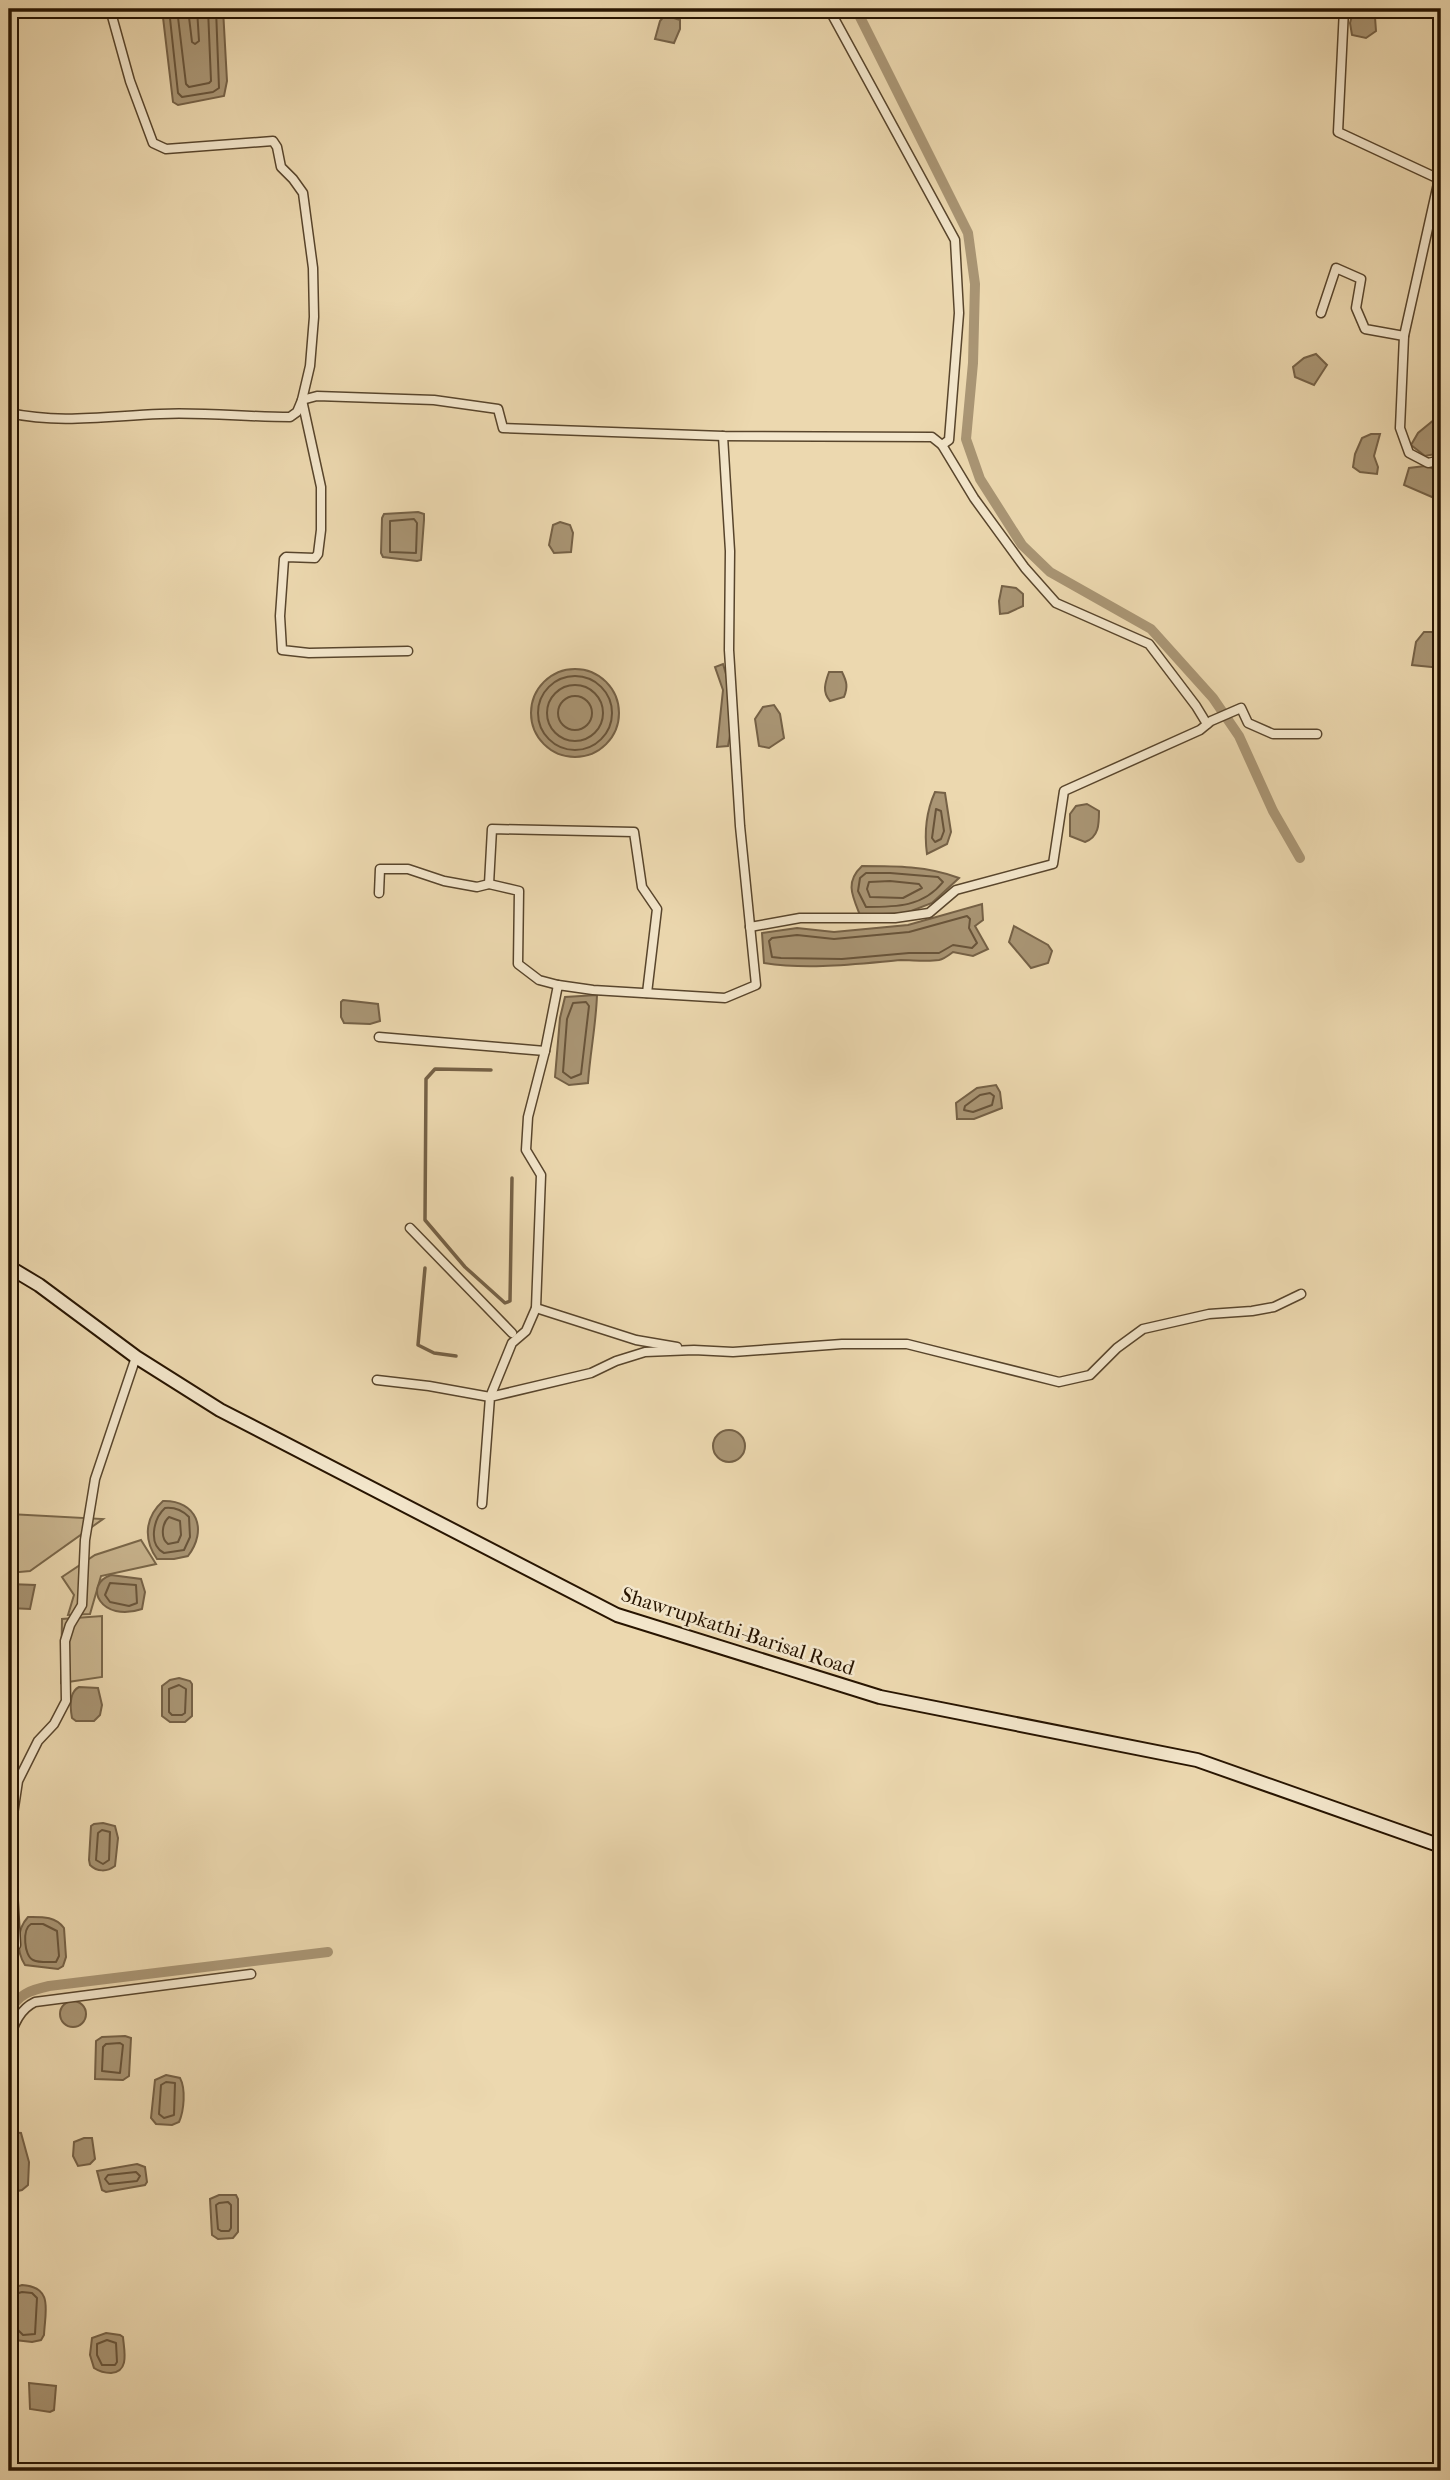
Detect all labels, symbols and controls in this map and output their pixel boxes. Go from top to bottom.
street label: Shawrupkathi-Barisal Road [618,1582,858,1680]

